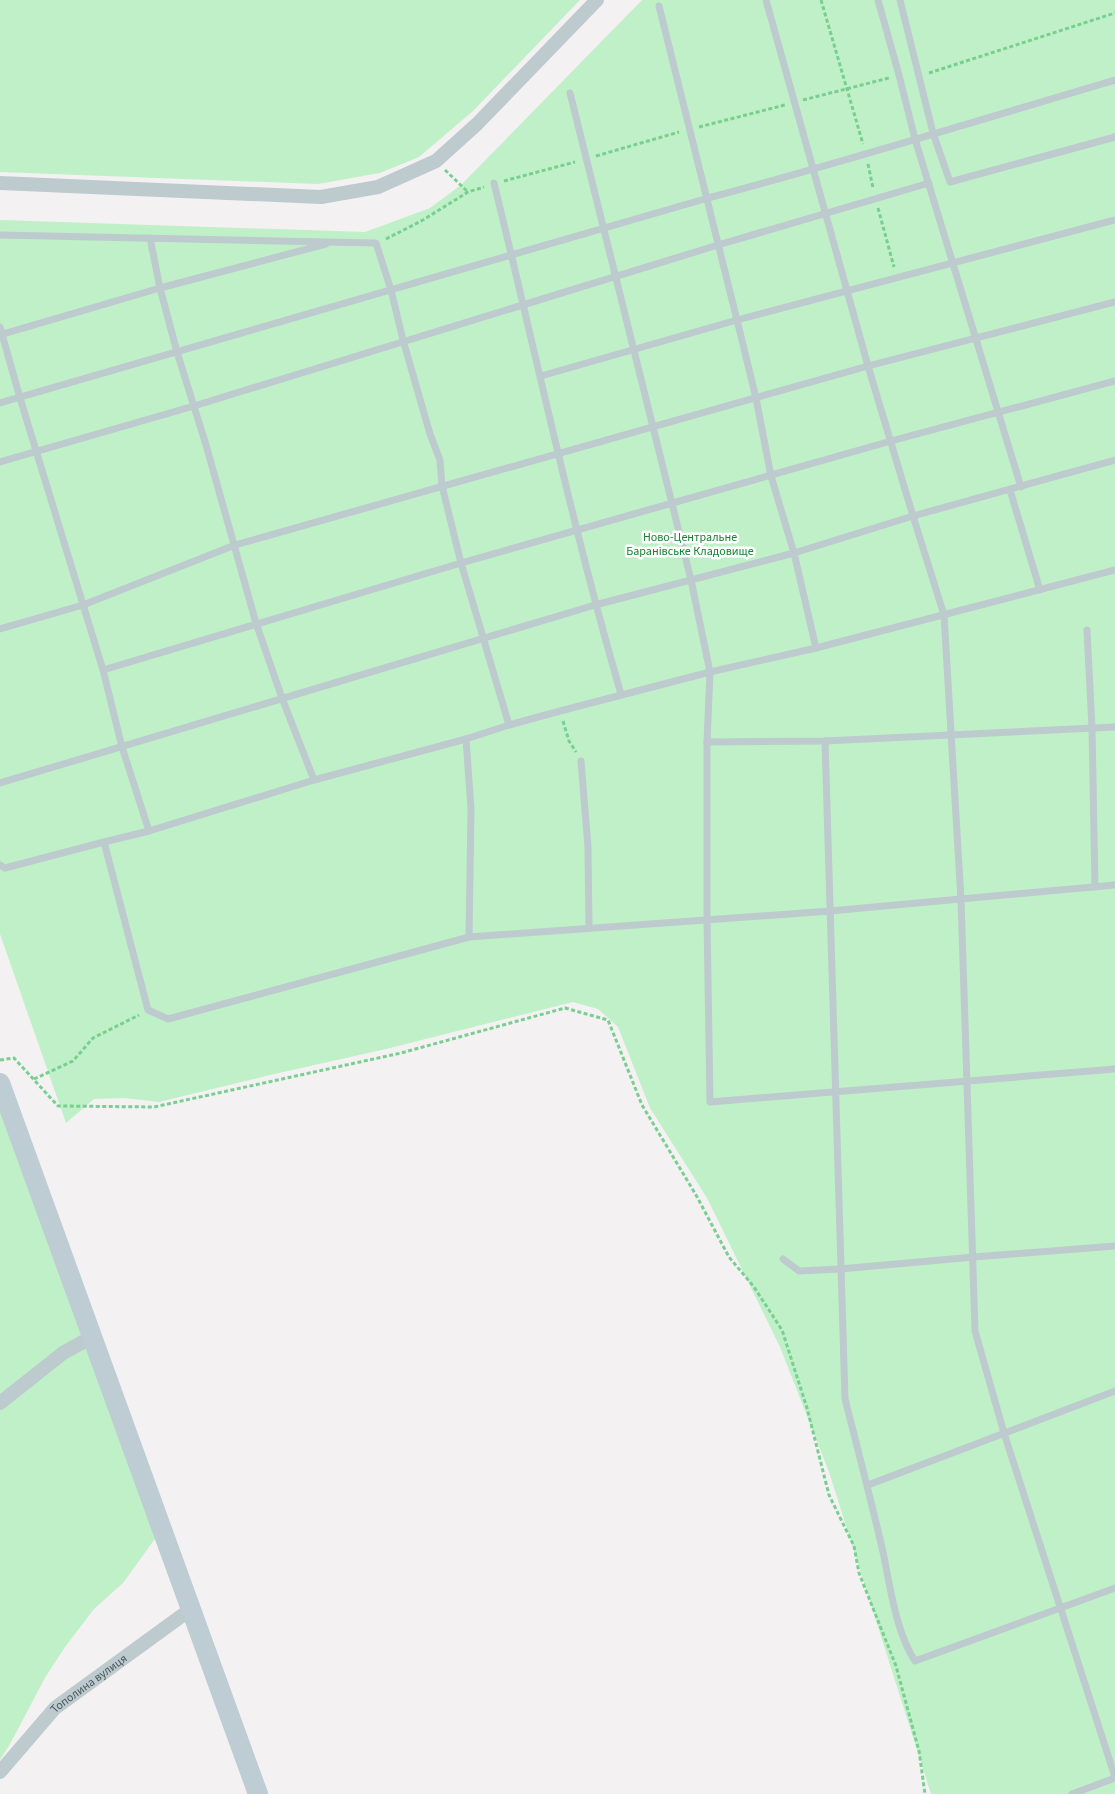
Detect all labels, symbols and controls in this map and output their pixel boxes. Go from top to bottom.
park label: Ново-Центральне Баранівське Кладовище [626,529,754,560]
street label: Тополина вулиця [46,1650,131,1717]

